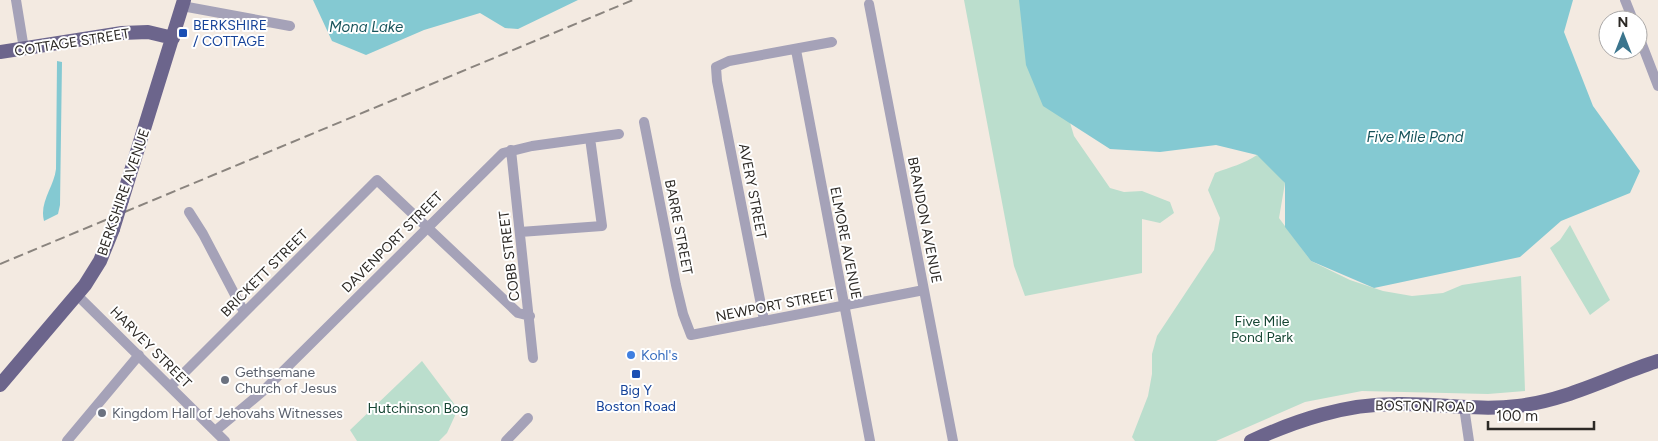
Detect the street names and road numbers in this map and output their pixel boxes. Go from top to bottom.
street label: COTTAGE STREET [13,25,131,60]
street label: BERKSHIRE AVENUE [94,126,153,258]
street label: AVERY STREET [735,142,770,241]
street label: BRANDON AVENUE [904,155,945,285]
street label: BARRE STREET [661,178,696,276]
street label: ELMORE AVENUE [826,185,865,301]
street label: DAVENPORT STREET [338,188,446,296]
street label: COBB STREET [495,210,523,302]
street label: BRICKETT STREET [217,226,312,320]
street label: NEWPORT STREET [714,286,836,325]
street label: HARVEY STREET [106,303,195,392]
street label: BOSTON ROAD [1375,397,1475,416]

